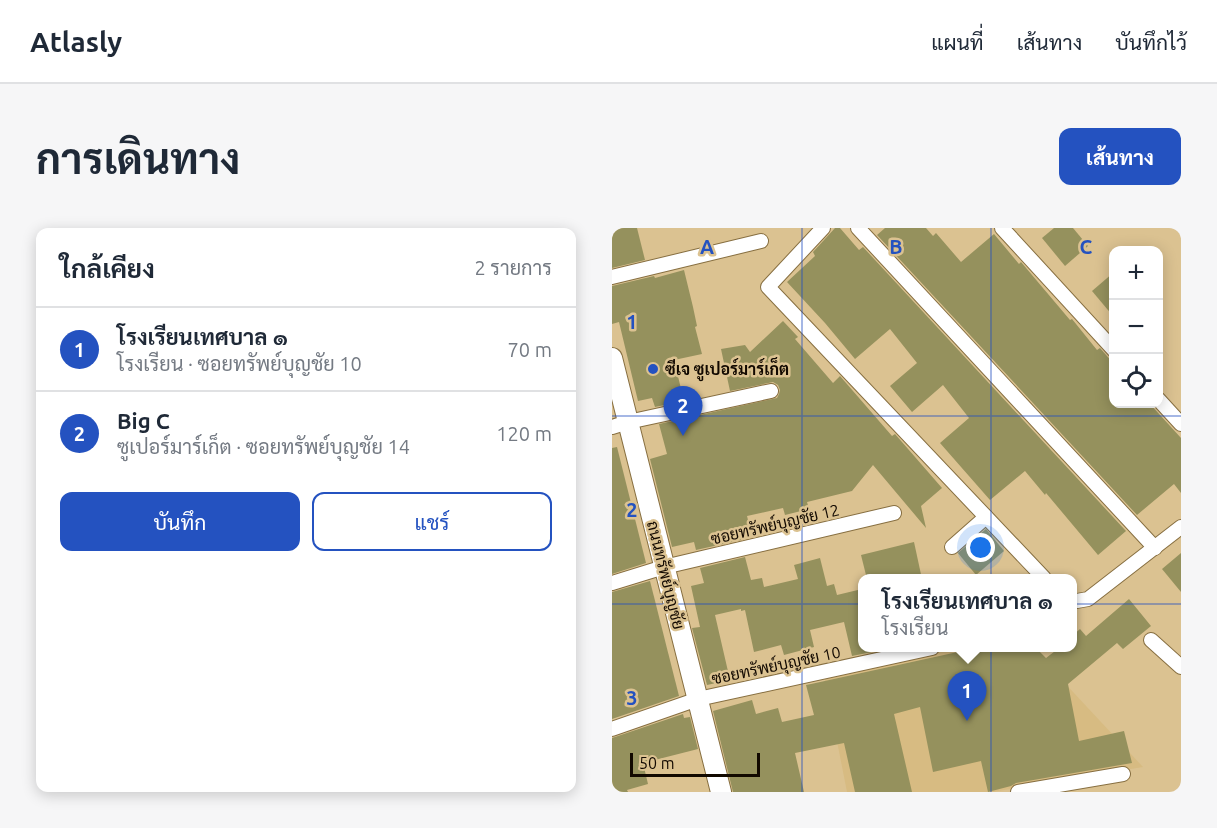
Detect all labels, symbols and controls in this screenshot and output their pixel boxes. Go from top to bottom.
text: Atlasly [30,26,122,57]
text: แผนที่ [931,30,984,54]
text: เส้นทาง [1017,30,1082,54]
text: บันทึกไว้ [1115,30,1187,54]
button: เส้นทาง [1059,128,1181,185]
text: การเดินทาง [36,135,240,182]
text: A [700,235,714,258]
text: B [889,235,903,258]
text: C [1080,235,1093,258]
map controls [1109,246,1163,408]
button: + [1109,246,1163,300]
text: ใกล้เคียง [60,254,155,283]
text: 2 รายการ [474,256,552,279]
button: − [1109,300,1163,354]
text: 1 [626,310,638,333]
text: โรงเรียนเทศบาล ๑ [117,324,288,349]
text: 1 [74,338,85,361]
text: 70 m [508,338,552,361]
text: โรงเรียน · ซอยทรัพย์บุญชัย 10 [117,352,362,375]
button: locate [1109,354,1163,408]
place label: ซีเจ ซูเปอร์มาร์เก็ต [665,356,789,382]
marker: ซีเจ ซูเปอร์มาร์เก็ต [646,362,660,376]
pin: 2 [664,386,702,436]
text: Big C [117,408,170,433]
text: 2 [74,422,85,445]
text: 120 m [496,422,552,445]
text: ซูเปอร์มาร์เก็ต · ซอยทรัพย์บุญชัย 14 [117,435,410,458]
button: บันทึก [60,492,300,551]
button: แชร์ [312,492,552,551]
text: 2 [626,498,638,521]
street label: ซอยทรัพย์บุญชัย 12 [708,498,842,550]
street label: ถนนทรัพย์บุญชัย [641,518,691,632]
your location [966,533,995,562]
popup [858,574,1077,652]
text: โรงเรียนเทศบาล ๑ [882,588,1053,613]
text: โรงเรียน [882,616,948,639]
street label: ซอยทรัพย์บุญชัย 10 [709,640,843,690]
pin: 1 [948,672,986,721]
text: 3 [626,686,638,709]
scale bar [630,750,760,778]
text: 50 m [639,754,675,772]

